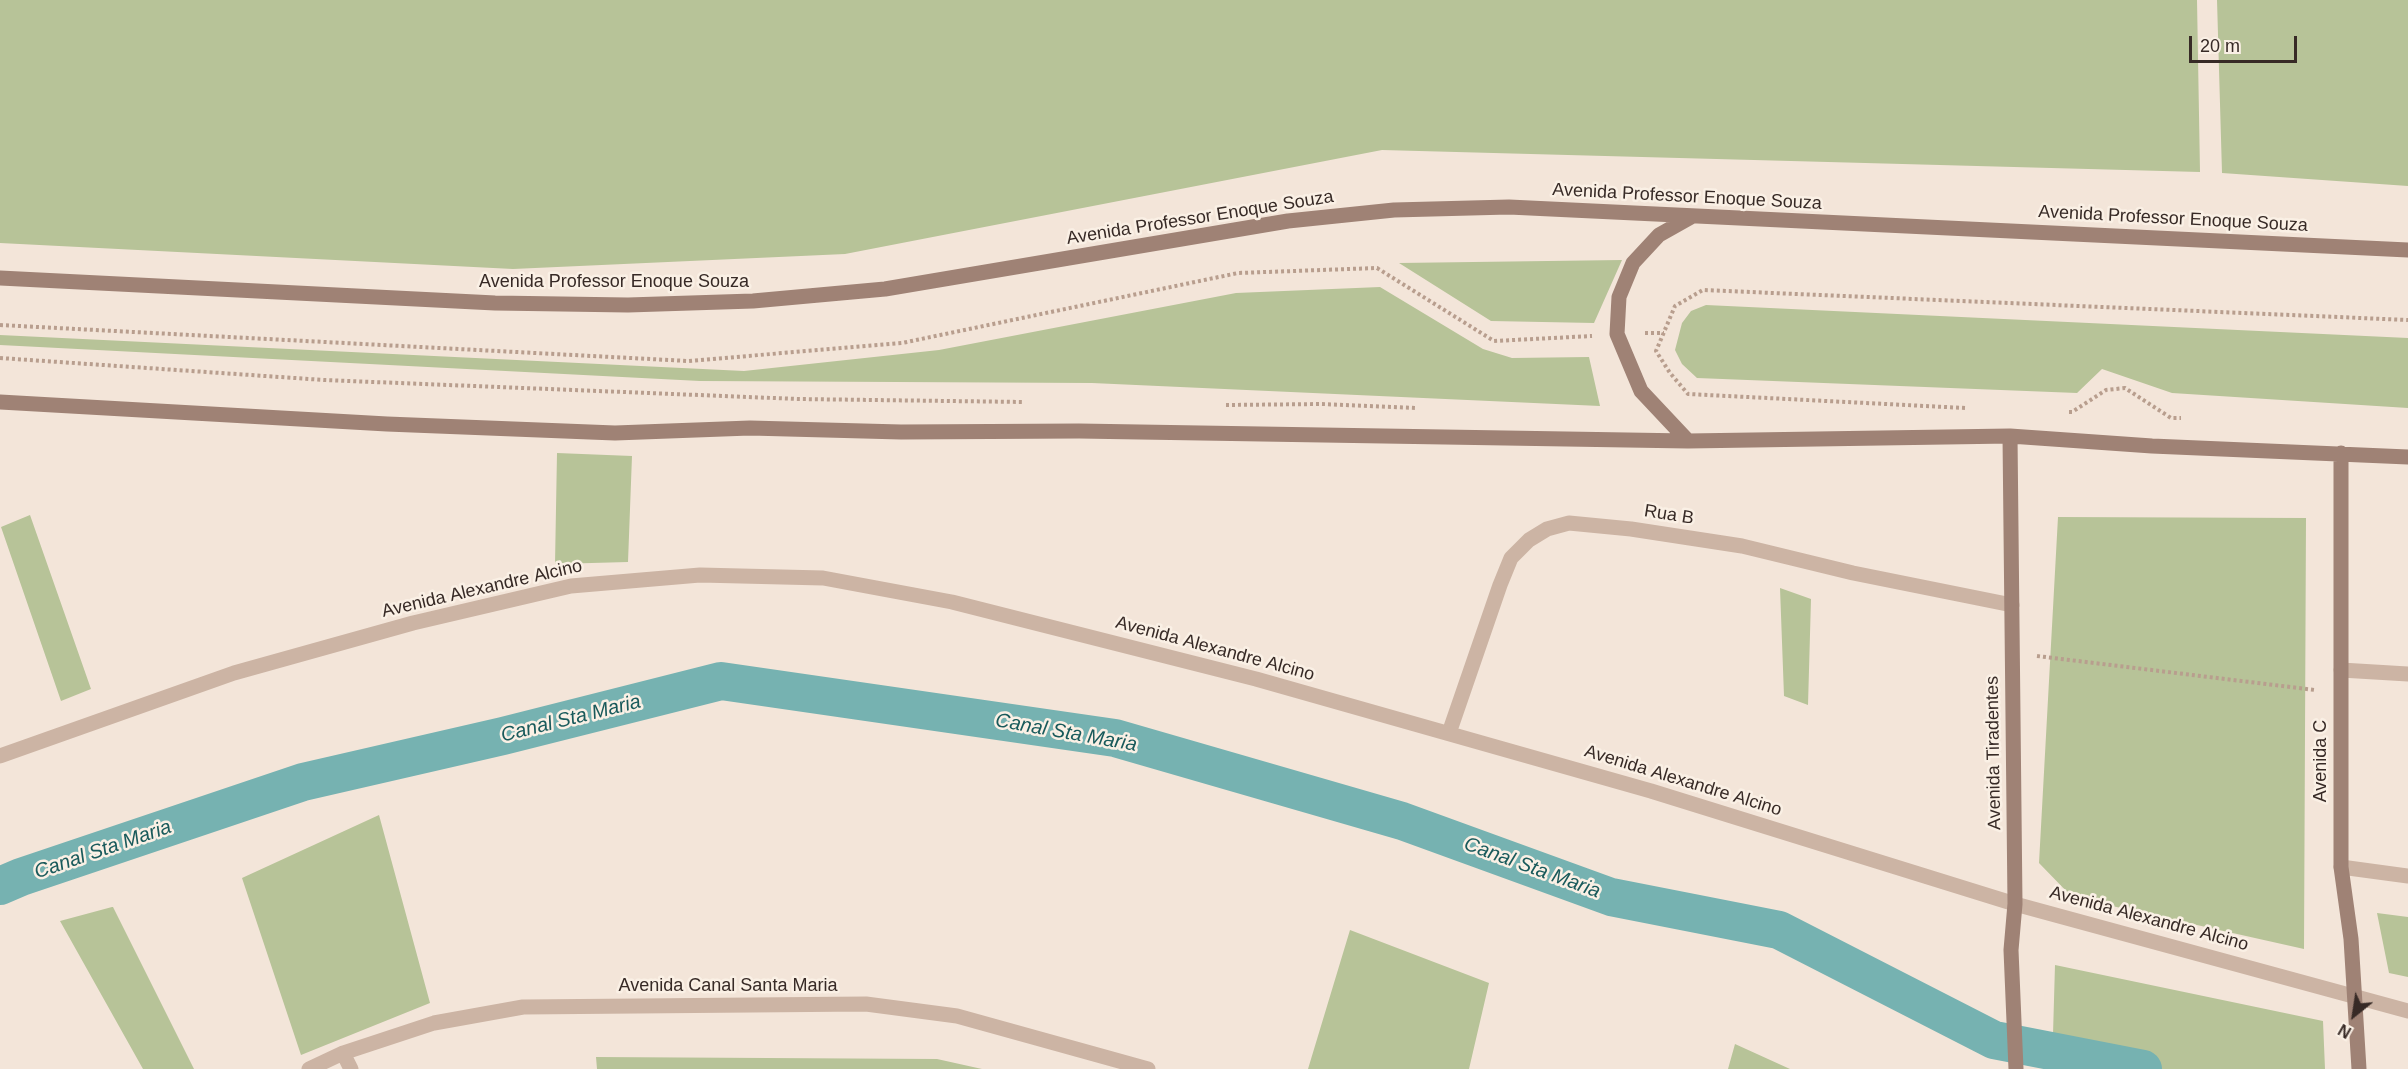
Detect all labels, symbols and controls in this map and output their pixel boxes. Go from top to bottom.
scale bar [2192,24,2300,62]
text: 20 m [2200,36,2240,56]
street label: Avenida Professor Enoque Souza [1552,179,1822,215]
street label: Avenida Professor Enoque Souza [1065,186,1335,250]
street label: Avenida Professor Enoque Souza [2038,201,2308,237]
street label: Avenida Professor Enoque Souza [479,271,749,293]
street label: Rua B [1643,500,1695,530]
street label: Avenida Alexandre Alcino [380,555,584,623]
street label: Avenida Alexandre Alcino [1113,612,1317,686]
street label: Avenida Tiradentes [1982,676,2006,830]
water label: Canal Sta Maria [499,690,643,748]
water label: Canal Sta Maria [993,709,1139,757]
street label: Avenida C [2310,720,2332,802]
street label: Avenida Alexandre Alcino [1582,741,1784,821]
water label: Canal Sta Maria [31,815,175,885]
water label: Canal Sta Maria [1461,832,1603,904]
street label: Avenida Alexandre Alcino [2047,882,2251,956]
street label: Avenida Canal Santa Maria [619,975,837,997]
north arrow [2324,985,2384,1045]
text: N [2335,1021,2354,1041]

